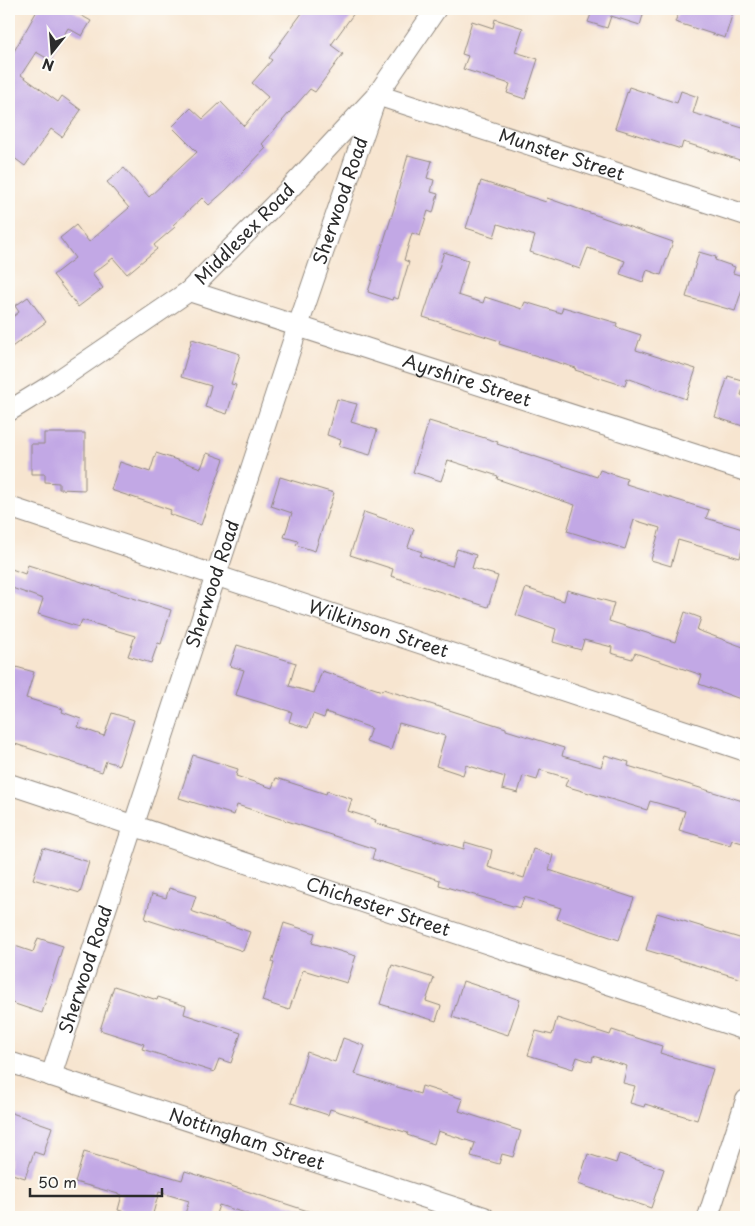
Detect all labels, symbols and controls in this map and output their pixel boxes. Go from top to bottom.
north arrow [28,28,78,78]
text: N [40,53,56,77]
street label: Munster Street [496,121,628,187]
street label: Sherwood Road [305,133,374,268]
street label: Middlesex Road [188,177,300,290]
street label: Ayrshire Street [400,346,535,413]
street label: Sherwood Road [178,516,245,651]
street label: Wilkinson Street [305,592,452,664]
street label: Chichester Street [303,869,454,942]
street label: Sherwood Road [51,902,118,1037]
street label: Nottingham Street [166,1100,328,1176]
scale bar [30,1166,162,1198]
text: 50 m [38,1170,77,1193]

